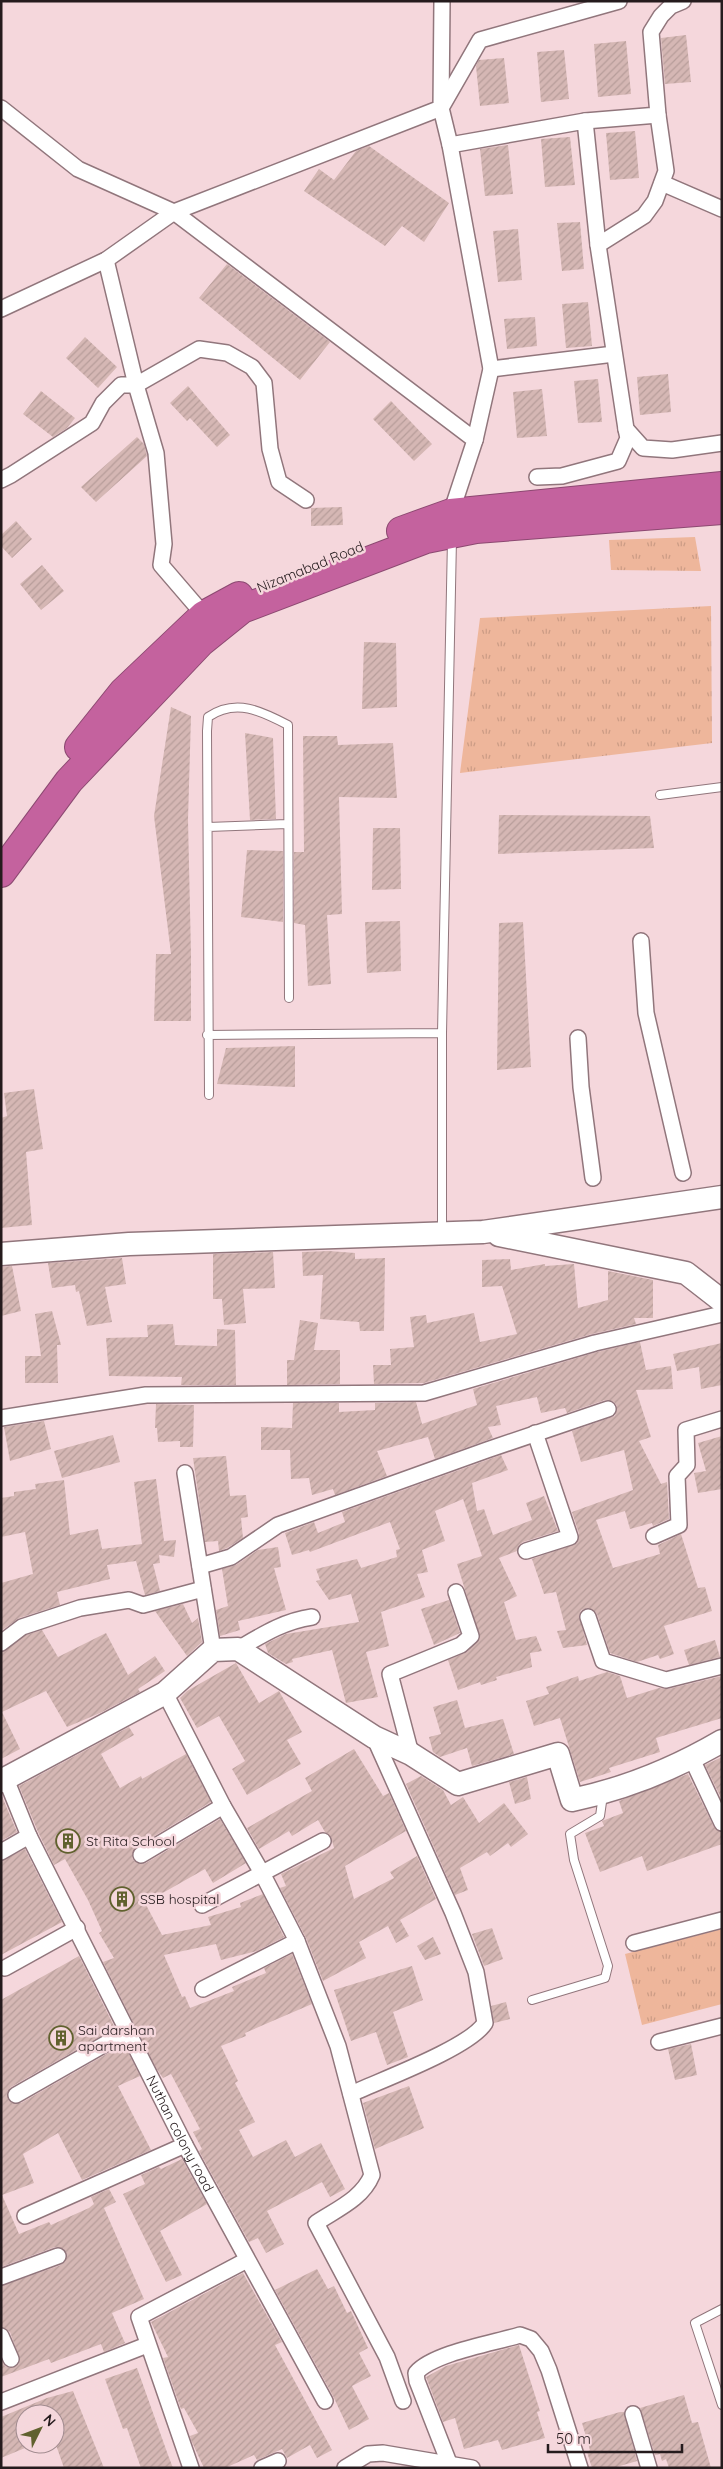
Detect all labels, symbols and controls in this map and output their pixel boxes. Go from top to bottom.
street label: Nizamabad Road [254,537,366,597]
building icon: St Rita School [55,1828,81,1854]
place label: St Rita School [86,1832,175,1850]
building icon: SSB hospital [109,1886,135,1912]
place label: SSB hospital [140,1890,220,1908]
place label: Sai darshan apartment [78,2021,155,2055]
building icon: Sai darshan apartment [48,2025,74,2051]
street label: Nuthan colony road [142,2072,218,2195]
north arrow [15,2404,65,2454]
text: N [40,2410,60,2430]
scale bar [548,2422,682,2454]
text: 50 m [556,2429,591,2448]

